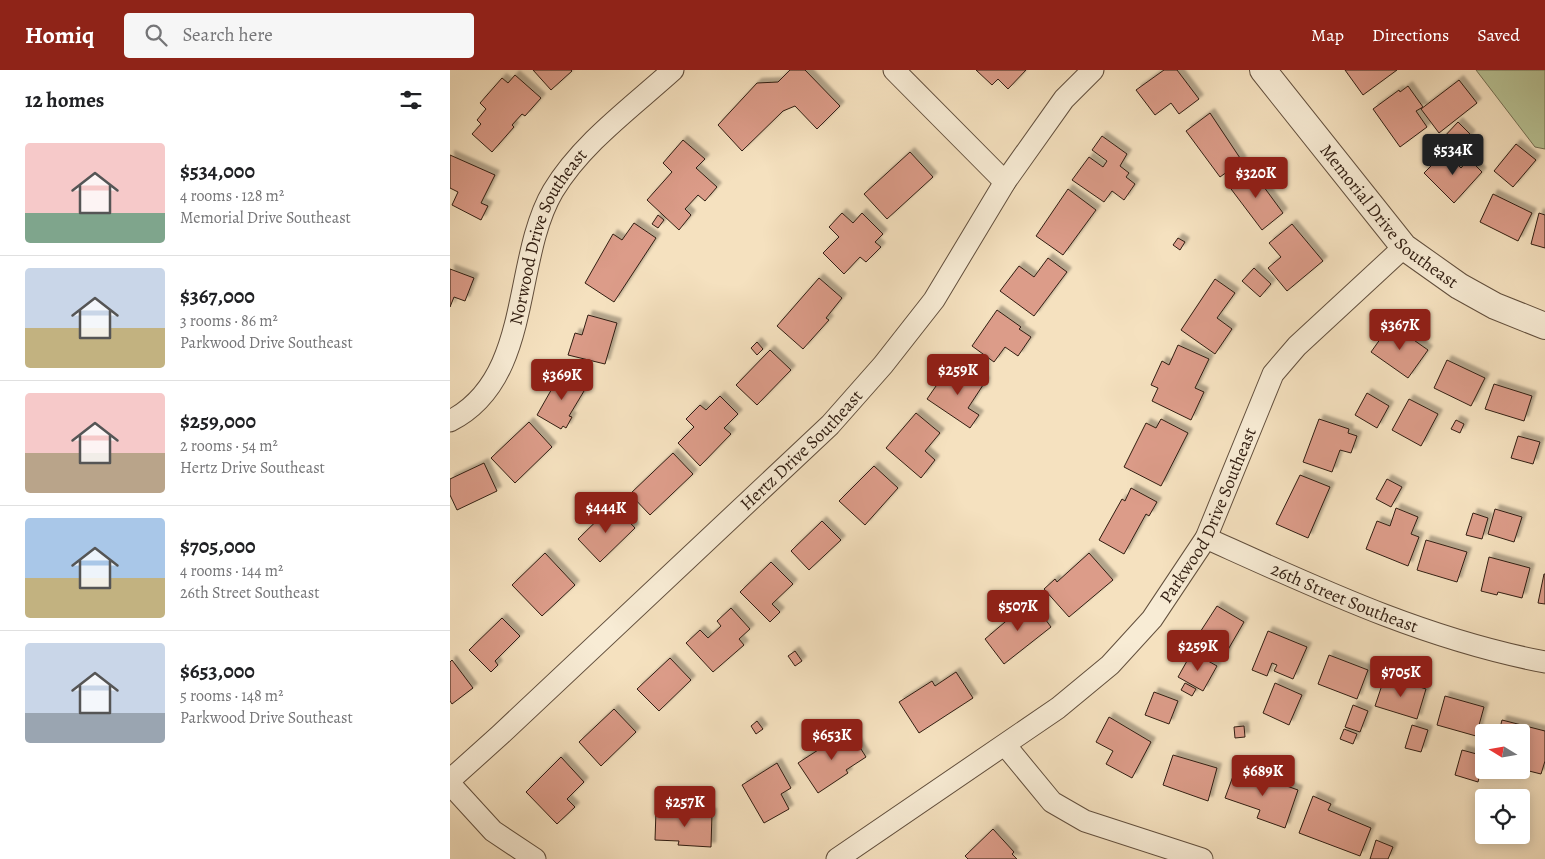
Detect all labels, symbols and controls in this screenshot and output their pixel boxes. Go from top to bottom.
search box [124,13,474,58]
text: Homiq [25,19,94,51]
icon: search [142,21,170,49]
text: Search here [182,22,273,48]
text: Map [1311,23,1344,47]
text: Directions [1372,23,1449,47]
text: Saved [1477,23,1520,47]
text: 12 homes [25,86,104,114]
icon: filters [397,86,425,114]
pin: $534K [1418,134,1488,176]
street label: Memorial Drive Southeast [1315,139,1463,294]
text: $534K [1433,139,1473,161]
street label: Norwood Drive Southeast [504,143,592,328]
pin: $320K [1221,156,1291,199]
text: $534,000 [180,157,255,185]
text: $320K [1236,162,1276,184]
icon: home [65,163,125,223]
text: 4 rooms · 128 m² [180,185,284,207]
text: Memorial Drive Southeast [180,207,351,229]
text: $367,000 [180,282,255,310]
icon: home [65,288,125,348]
pin: $367K [1365,308,1435,351]
text: 3 rooms · 86 m² [180,310,278,332]
text: $367K [1380,314,1420,336]
text: Parkwood Drive Southeast [180,332,353,354]
pin: $259K [923,354,993,396]
pin: $369K [527,358,597,401]
text: $259K [938,359,978,381]
text: $369K [542,364,582,386]
street label: Hertz Drive Southeast [735,384,868,516]
text: $259,000 [180,407,256,435]
icon: home [65,413,125,473]
street label: Parkwood Drive Southeast [1154,424,1262,608]
text: 2 rooms · 54 m² [180,435,278,457]
text: Hertz Drive Southeast [180,457,325,479]
pin: $444K [571,492,641,534]
text: $444K [586,497,626,519]
text: $705,000 [180,532,256,560]
icon: home [65,538,125,598]
street label: 26th Street Southeast [1267,557,1421,638]
text: 4 rooms · 144 m² [180,560,283,582]
text: 26th Street Southeast [180,582,319,604]
pin: $507K [983,590,1053,632]
text: $507K [998,595,1038,617]
pin: $259K [1163,630,1233,672]
text: $259K [1178,635,1218,657]
pin: $705K [1366,656,1436,698]
text: $653,000 [180,657,255,685]
text: $705K [1381,661,1421,683]
icon: home [65,663,125,723]
text: 5 rooms · 148 m² [180,685,283,707]
text: Parkwood Drive Southeast [180,707,353,729]
pin: $653K [797,718,867,761]
text: $653K [812,724,852,746]
north arrow [1475,724,1530,779]
map controls [1475,724,1530,844]
pin: $689K [1228,754,1298,797]
text: $689K [1243,760,1283,782]
pin: $257K [650,786,720,828]
button: locate [1475,789,1530,844]
text: $257K [665,791,705,813]

